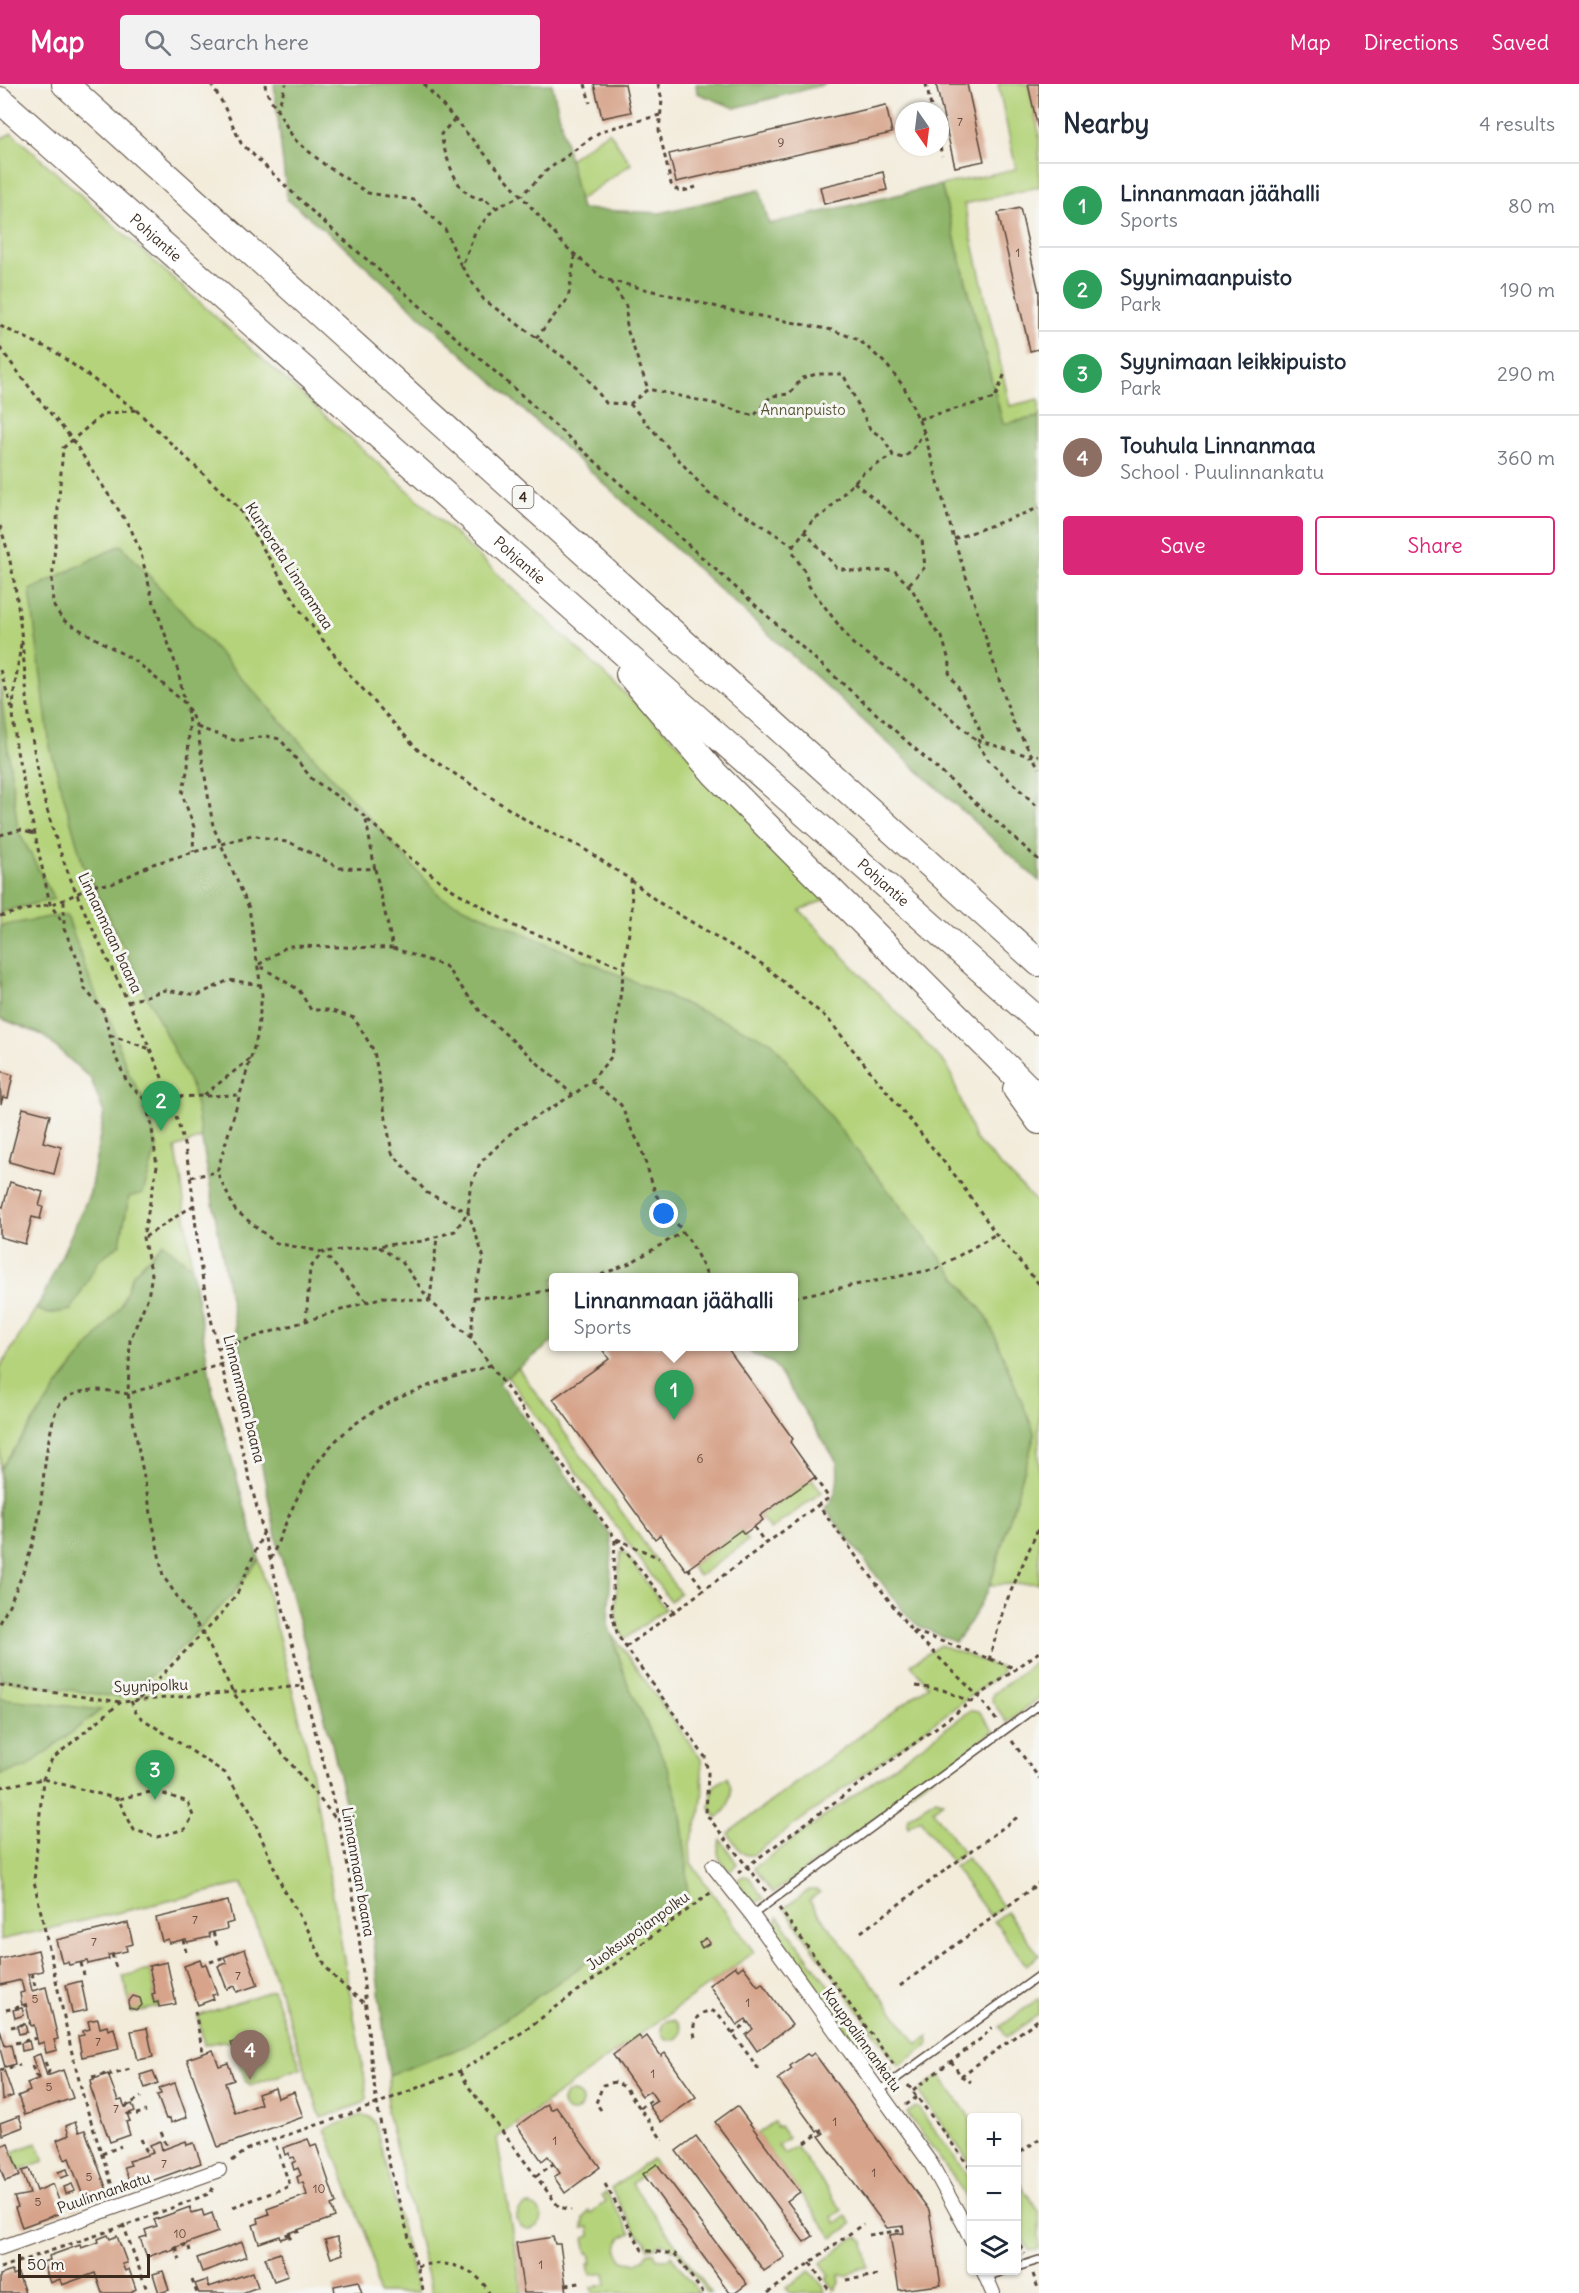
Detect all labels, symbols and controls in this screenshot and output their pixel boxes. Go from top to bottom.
search box [120,15,540,69]
text: Map [30,24,84,60]
icon: search [141,26,174,59]
text: Search here [189,28,309,56]
text: Map [1290,29,1331,56]
text: Directions [1364,29,1458,56]
text: Saved [1491,29,1549,56]
north arrow [895,102,949,156]
text: Nearby [1063,107,1149,140]
text: 4 results [1479,111,1555,136]
house number: 7 [957,114,963,129]
house number: 9 [778,135,785,150]
text: Linnanmaan jäähalli [1120,179,1320,207]
text: 1 [1079,193,1086,218]
text: 80 m [1508,193,1555,218]
text: Sports [1120,207,1178,232]
street label: Pohjantie [126,210,186,266]
house number: 1 [1016,245,1020,260]
text: Syynimaanpuisto [1120,263,1292,291]
text: 2 [1077,277,1088,302]
text: 190 m [1500,277,1555,302]
text: Park [1120,291,1161,316]
text: Syynimaan leikkipuisto [1120,347,1346,375]
text: 3 [1077,361,1088,386]
text: 290 m [1497,361,1555,386]
text: Park [1120,375,1161,400]
park label: Annanpuisto [760,400,846,419]
text: Touhula Linnanmaa [1120,431,1315,459]
text: 4 [1077,445,1088,470]
text: 360 m [1497,445,1555,470]
text: School · Puulinnankatu [1120,459,1324,484]
road number: 4 [512,486,534,508]
street label: Kuntorata Linnanmaa [241,498,338,633]
button: Save [1063,516,1303,575]
button: Share [1315,516,1555,575]
street label: Pohjantie [490,532,549,588]
street label: Pohjantie [854,854,913,910]
street label: Linnanmaan baana [74,869,147,997]
pin: 2 [142,1082,180,1131]
your location [649,1199,678,1228]
popup [549,1273,798,1351]
text: Linnanmaan jäähalli [574,1286,773,1314]
text: Sports [574,1314,631,1339]
street label: Linnanmaan baana [219,1333,270,1465]
pin: 1 [654,1370,694,1420]
house number: 6 [697,1451,704,1466]
street label: Syynipolku [114,1675,189,1696]
pin: 3 [136,1750,174,1800]
street label: Linnanmaan baana [338,1806,379,1939]
street label: Juoksupojanpolku [583,1887,693,1974]
house number: 7 [192,1912,198,1927]
house number: 7 [91,1934,97,1949]
house number: 7 [235,1968,241,1983]
street label: Kauppalinnankatu [818,1984,906,2095]
house number: 5 [32,1991,39,2006]
house number: 1 [746,1995,750,2010]
pin: 4 [230,2030,270,2080]
house number: 7 [95,2034,101,2049]
house number: 1 [651,2066,655,2081]
house number: 5 [46,2079,53,2094]
house number: 7 [113,2101,119,2116]
map controls [967,2113,1021,2275]
button: + [967,2113,1021,2167]
house number: 1 [833,2114,837,2129]
house number: 1 [553,2133,557,2148]
house number: 7 [161,2156,167,2171]
house number: 1 [872,2165,876,2180]
button: − [967,2167,1021,2221]
street label: Puulinnankatu [55,2168,153,2217]
house number: 5 [86,2169,93,2184]
house number: 10 [313,2181,325,2196]
house number: 5 [35,2194,42,2209]
button: layers [967,2221,1021,2275]
house number: 10 [174,2226,186,2241]
scale bar [18,2251,150,2278]
text: 50 m [27,2254,65,2274]
house number: 1 [539,2257,543,2272]

